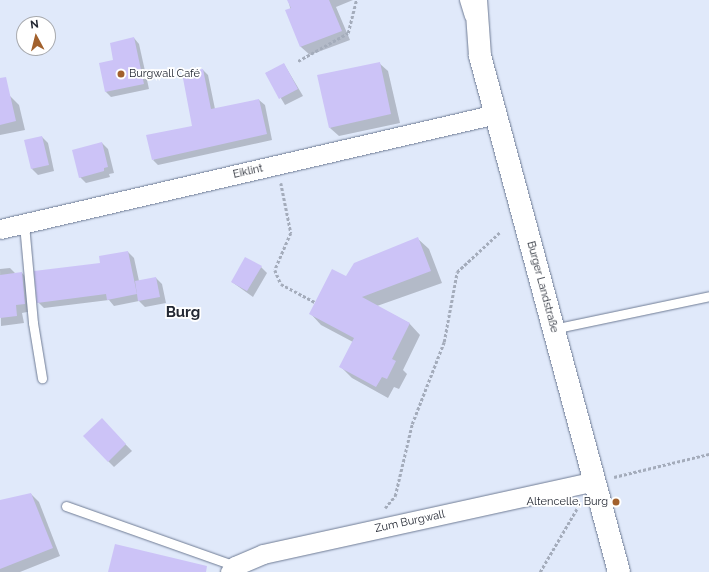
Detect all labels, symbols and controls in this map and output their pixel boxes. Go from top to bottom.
north arrow [16,16,56,56]
text: N [30,18,40,32]
place label: Burgwall Café [129,67,200,81]
marker: Burgwall Café [116,69,126,79]
street label: Eiklint [232,162,264,182]
street label: Burger Landstraße [523,240,561,334]
district label: Burg [166,304,200,322]
place label: Altencelle, Burg [527,495,608,509]
marker: Altencelle, Burg [611,497,621,507]
street label: Zum Burgwall [374,508,446,536]

